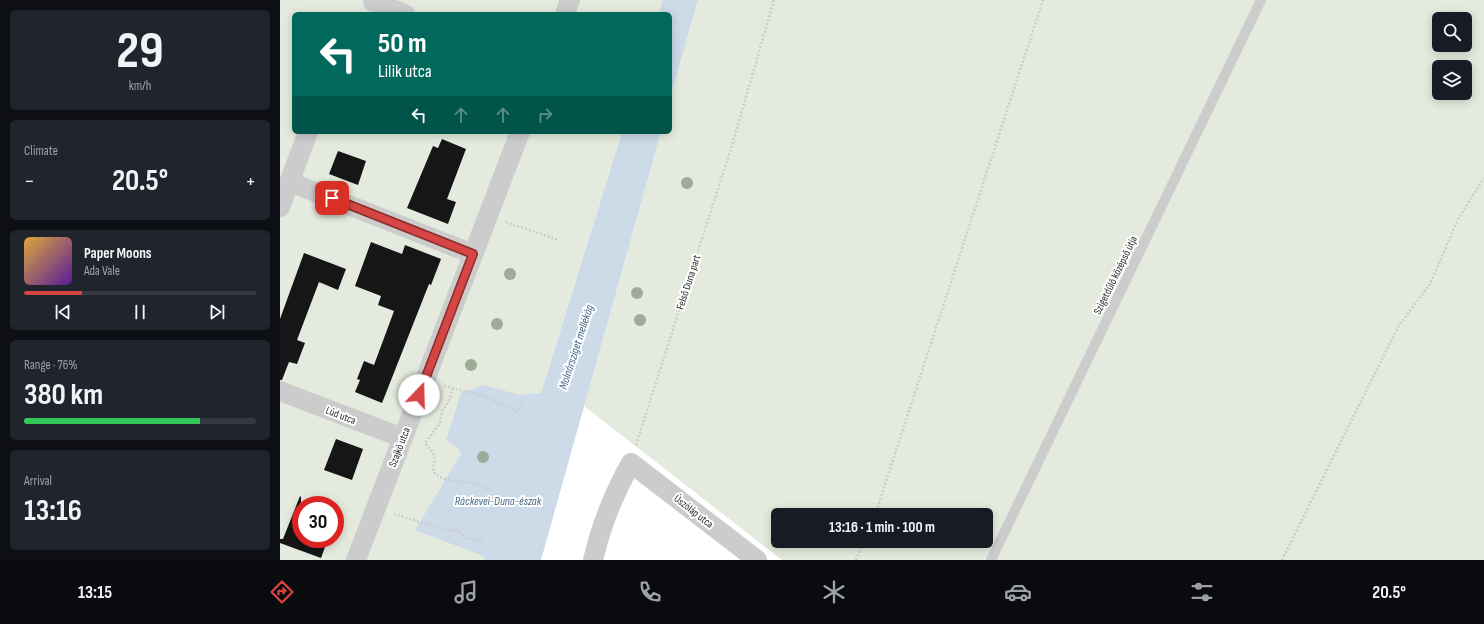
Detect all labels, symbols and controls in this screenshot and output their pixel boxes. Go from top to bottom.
map controls [1432,12,1472,100]
button: search [1432,12,1472,52]
text: 29 [116,20,164,83]
text: 50 m [378,27,427,60]
icon: left [312,28,364,80]
button: layers [1432,60,1472,100]
text: Lilik utca [378,61,432,82]
text: km/h [129,78,151,94]
icon: left [408,104,430,126]
icon: ahead [450,104,472,126]
icon: ahead [492,104,514,126]
icon: right [534,104,556,126]
text: Climate [24,143,58,159]
text: 20.5° [112,163,168,199]
text: − [24,168,35,195]
text: + [245,168,256,195]
pin [315,181,349,215]
icon: arrive [321,187,343,209]
street label: Szigetdűlő középső útja [1091,234,1140,317]
text: Paper Moons [84,244,152,263]
street label: Felső Duna part [674,252,704,311]
text: Ada Vale [84,263,120,279]
icon: previous [52,301,74,323]
icon: pause [129,301,151,323]
icon: next [206,301,228,323]
water label: Molnársziget mellékág [556,303,597,391]
text: Range · 76% [24,357,78,373]
position arrow [398,374,440,416]
text: 380 km [24,377,103,413]
street label: Lúd utca [324,404,358,427]
street label: Szajkó utca [386,425,413,469]
text: Arrival [24,473,52,489]
street label: Úszóláp utca [671,492,716,531]
text: 13:16 [24,493,82,529]
water label: Ráckevei-Duna-észak [455,494,542,509]
speed limit sign: 30 [292,496,344,548]
text: 13:16 · 1 min · 100 m [829,518,935,537]
icon: directions [268,578,296,606]
icon: music [452,578,480,606]
icon: phone [636,578,664,606]
icon: climate [820,578,848,606]
icon: car [1004,578,1032,606]
icon: filters [1188,578,1216,606]
text: 13:15 [78,582,112,603]
text: 20.5° [1372,582,1406,603]

